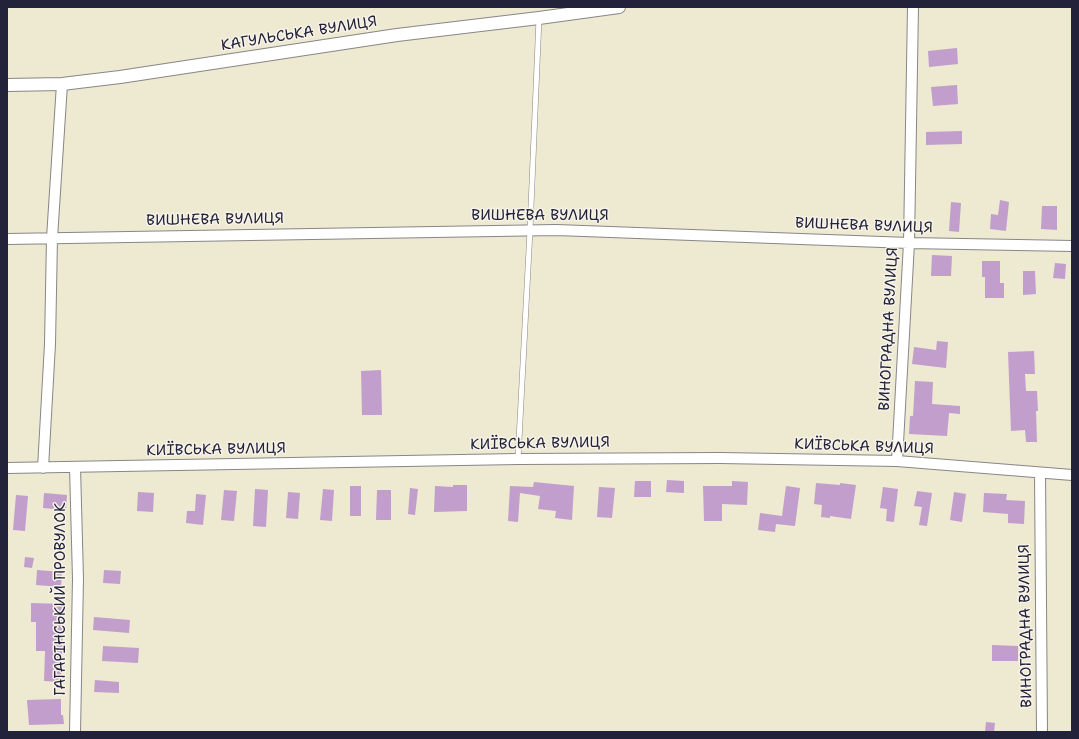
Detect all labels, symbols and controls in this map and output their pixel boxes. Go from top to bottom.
street label: КАГУЛЬСЬКА ВУЛИЦЯ [220,13,378,55]
street label: ВИШНЕВА ВУЛИЦЯ [471,207,609,225]
street label: ВИШНЕВА ВУЛИЦЯ [146,210,284,230]
street label: ВИШНЕВА ВУЛИЦЯ [795,215,933,237]
street label: ВИНОГРАДНА ВУЛИЦЯ [876,247,902,411]
street label: КИЇВСЬКА ВУЛИЦЯ [470,434,610,454]
street label: КИЇВСЬКА ВУЛИЦЯ [794,436,934,458]
street label: КИЇВСЬКА ВУЛИЦЯ [146,440,286,460]
street label: ГАГАРІНСЬКИЙ ПРОВУЛОК [52,502,70,696]
street label: ВИНОГРАДНА ВУЛИЦЯ [1016,544,1036,708]

